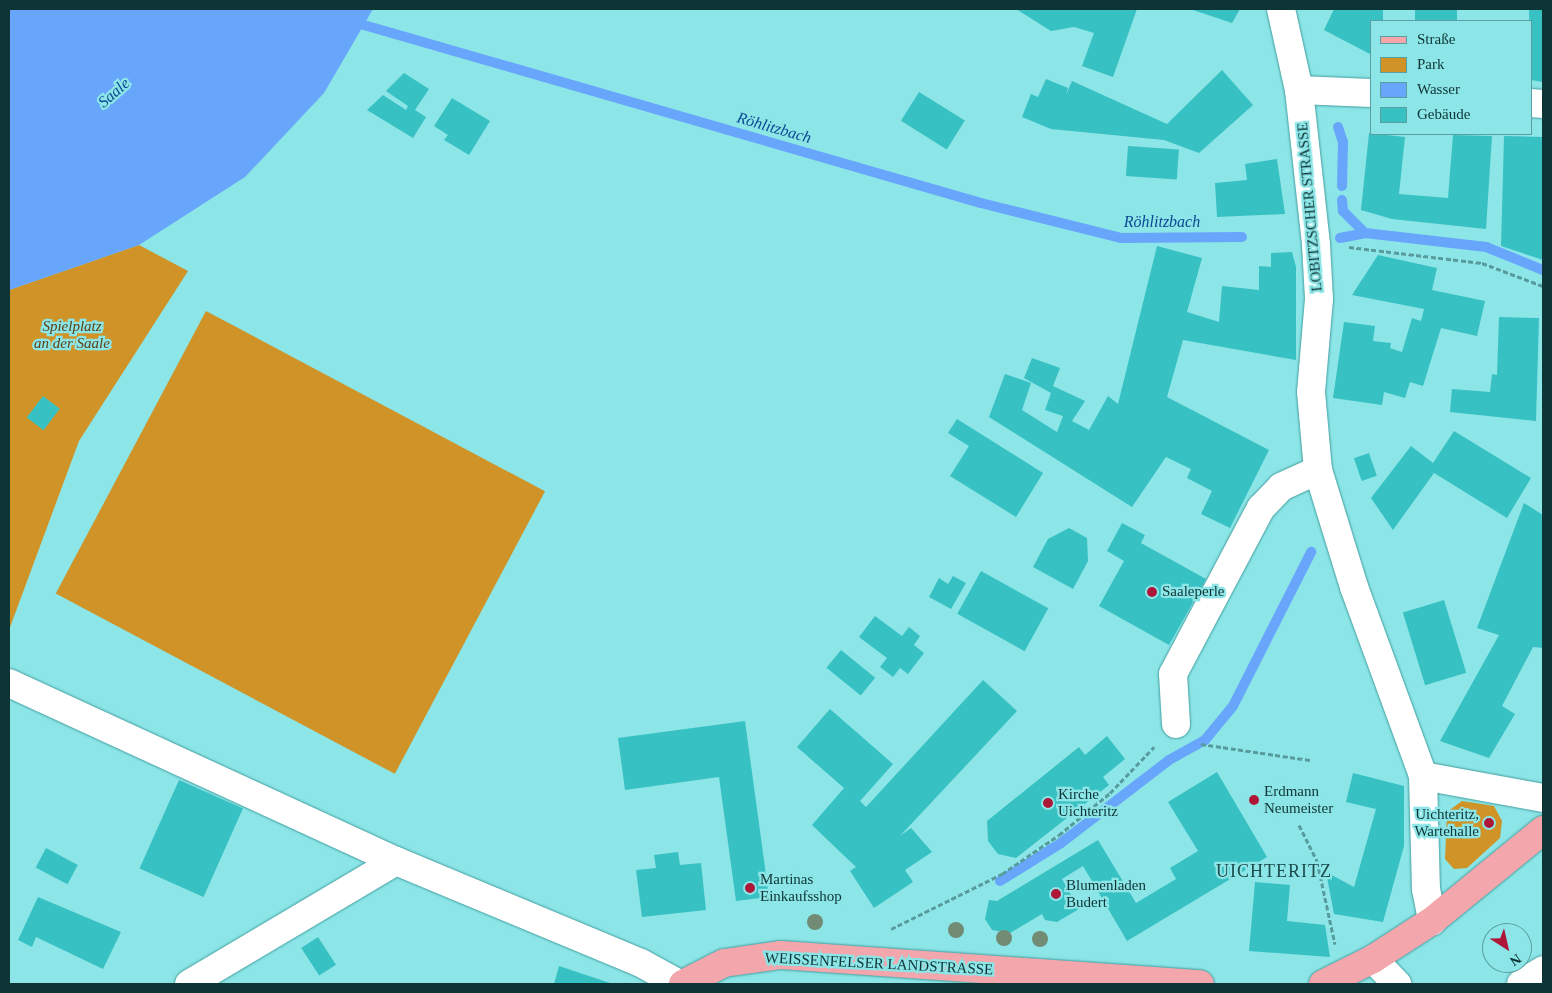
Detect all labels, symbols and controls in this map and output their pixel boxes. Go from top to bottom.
legend [1370,20,1532,135]
text: Straße [1417,31,1455,47]
text: Park [1417,56,1445,72]
water label: Saale [94,74,134,112]
text: Wasser [1417,81,1460,97]
text: Gebäude [1417,106,1470,122]
water label: Röhlitzbach [735,108,813,148]
street label: LOBITZSCHER STRASSE [1294,122,1326,292]
water label: Röhlitzbach [1124,212,1200,232]
park label: Spielplatz an der Saale [34,317,110,352]
place label: Saaleperle [1162,583,1224,601]
marker: Saaleperle [1146,586,1158,598]
place label: Erdmann Neumeister [1264,782,1333,817]
place label: Kirche Uichteritz [1058,785,1118,820]
marker: Erdmann Neumeister [1248,794,1260,806]
marker: Kirche Uichteritz [1042,797,1054,809]
place label: Uichteritz, Wartehalle [1414,805,1479,840]
marker: Uichteritz, Wartehalle [1483,817,1495,829]
district label: UICHTERITZ [1215,860,1333,882]
place label: Martinas Einkaufsshop [760,870,842,905]
place label: Blumenladen Budert [1066,876,1146,911]
marker: Martinas Einkaufsshop [744,882,756,894]
marker: Blumenladen Budert [1050,888,1062,900]
north arrow [1482,923,1532,973]
street label: WEISSENFELSER LANDSTRASSE [764,949,994,979]
text: N [1507,951,1524,969]

